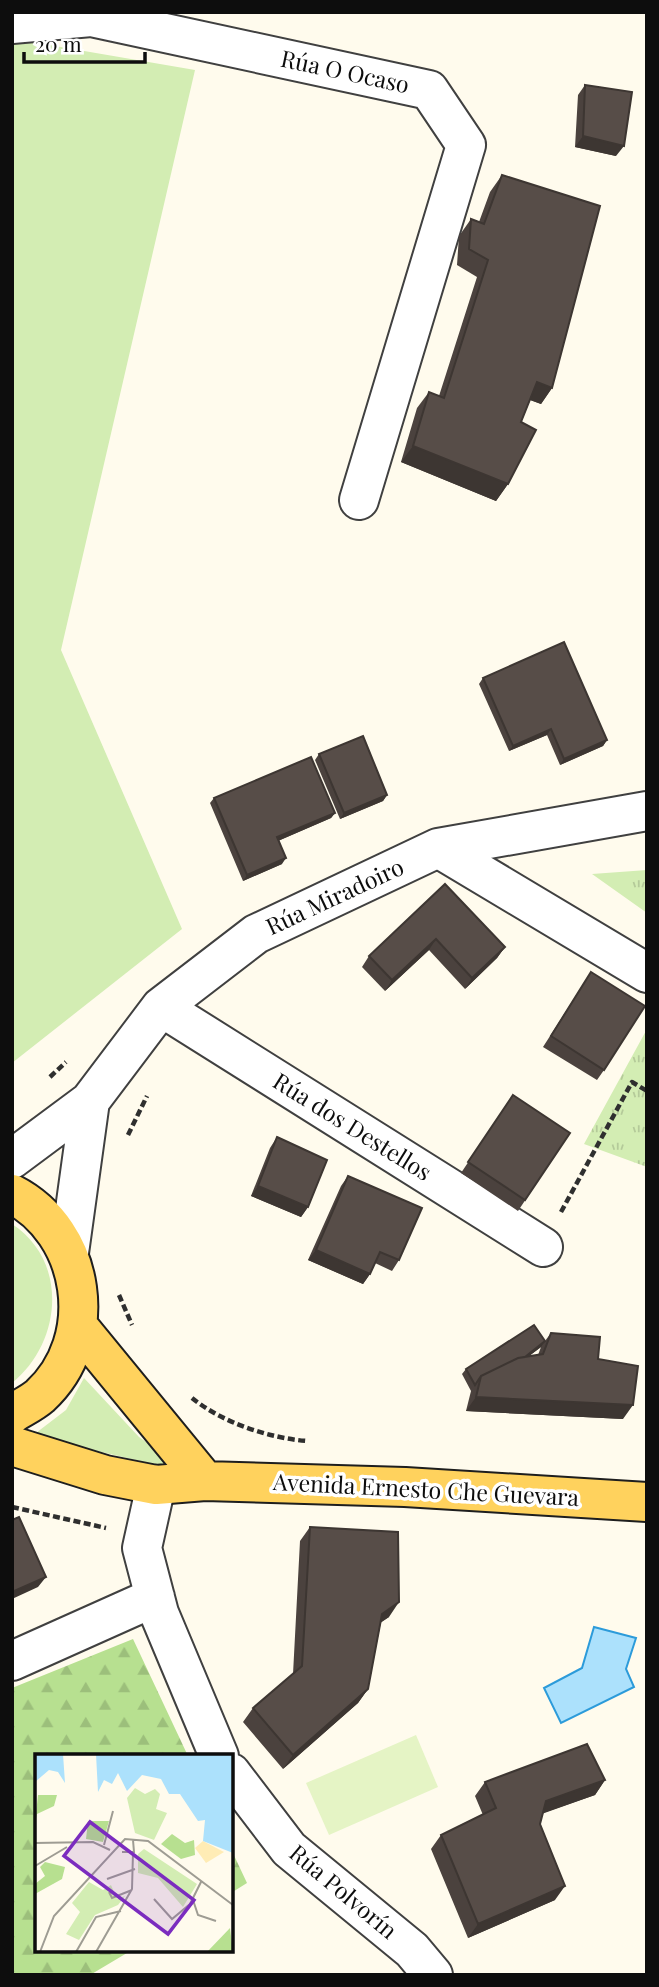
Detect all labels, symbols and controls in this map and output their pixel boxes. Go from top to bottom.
scale bar [24,21,145,65]
text: 20 m [35,29,82,57]
street label: Rúa O Ocaso [278,42,412,99]
street label: Rúa Miradoiro [260,850,408,941]
street label: Rúa dos Destellos [268,1065,438,1187]
street label: Avenida Ernesto Che Guevara [271,1465,580,1512]
inset map [35,1754,233,1952]
street label: Rúa Polvorín [284,1837,405,1945]

